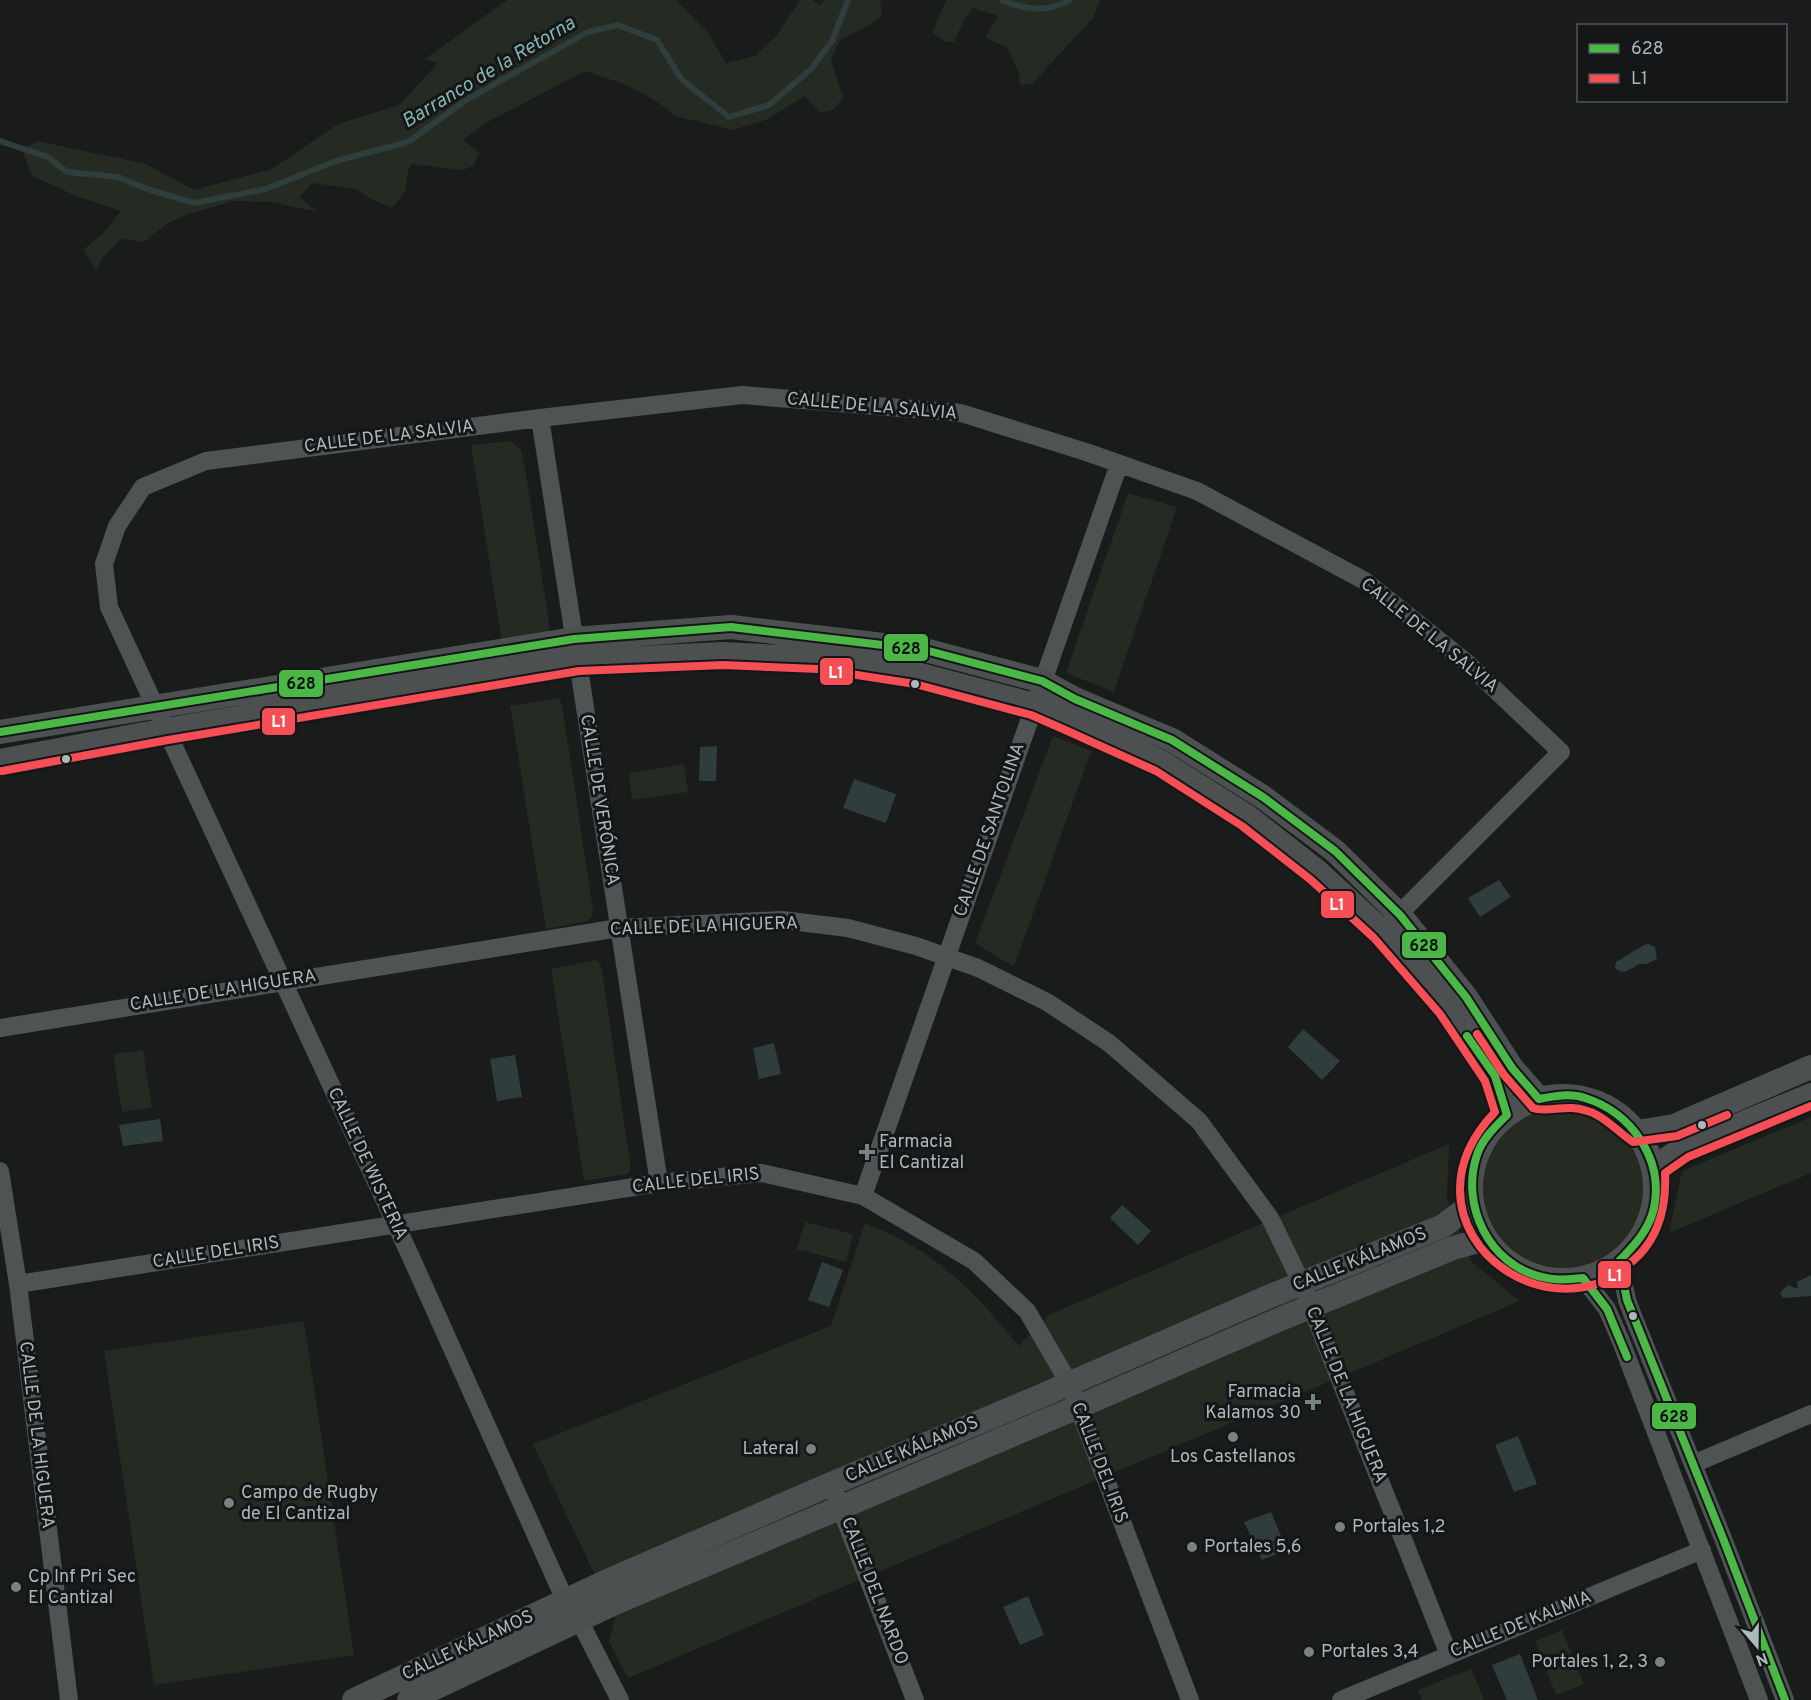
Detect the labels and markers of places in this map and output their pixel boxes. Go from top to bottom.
unlabelled marker [909,678,921,690]
unlabelled marker [60,753,72,765]
unlabelled marker [1696,1119,1708,1131]
place label: Farmacia El Cantizal [879,1131,964,1175]
marker: Farmacia El Cantizal [860,1145,874,1159]
unlabelled marker [1627,1310,1639,1322]
place label: Farmacia Kalamos 30 [1205,1381,1301,1425]
marker: Farmacia Kalamos 30 [1306,1395,1320,1409]
marker: Los Castellanos [1226,1430,1240,1444]
place label: Lateral [742,1438,799,1461]
marker: Lateral [804,1442,818,1456]
place label: Los Castellanos [1170,1446,1296,1469]
place label: Campo de Rugby de El Cantizal [241,1482,378,1526]
marker: Campo de Rugby de El Cantizal [222,1496,236,1510]
place label: Portales 1,2 [1352,1516,1446,1539]
marker: Portales 1,2 [1333,1520,1347,1534]
place label: Portales 5,6 [1204,1536,1302,1559]
marker: Portales 5,6 [1185,1540,1199,1554]
place label: Cp Inf Pri Sec El Cantizal [28,1566,136,1610]
marker: Cp Inf Pri Sec El Cantizal [9,1580,23,1594]
place label: Portales 3,4 [1321,1641,1419,1664]
marker: Portales 3,4 [1302,1645,1316,1659]
place label: Portales 1, 2, 3 [1531,1651,1648,1674]
marker: Portales 1, 2, 3 [1653,1655,1667,1669]

